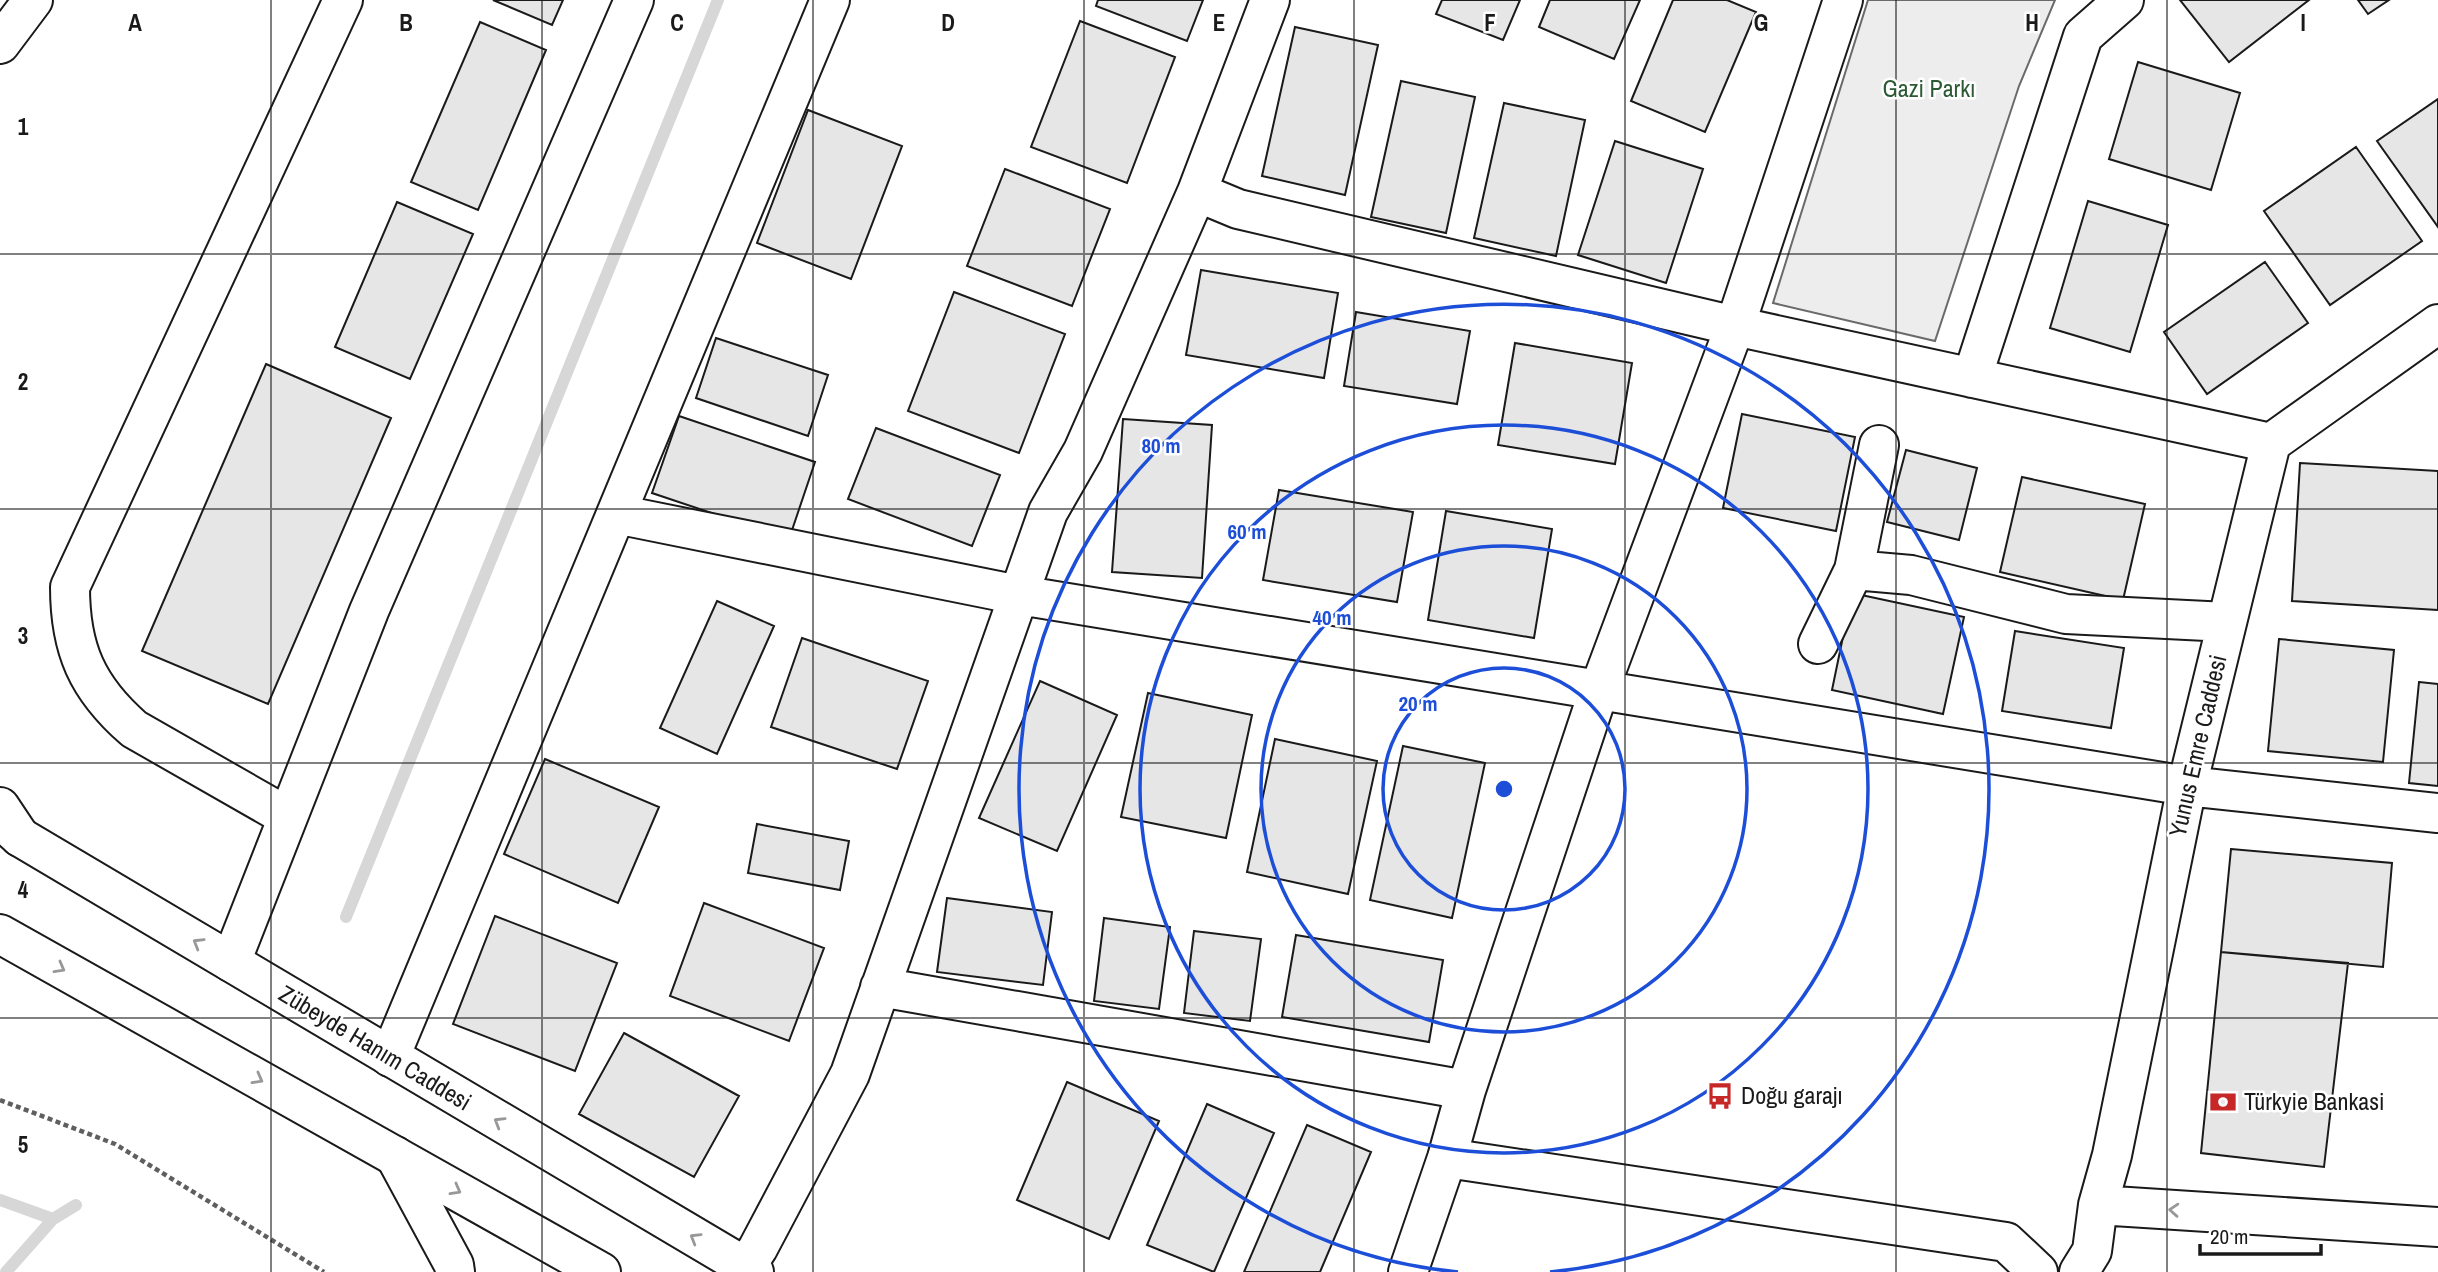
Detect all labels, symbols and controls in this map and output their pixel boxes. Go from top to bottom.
text: A [128,7,142,38]
text: B [399,7,413,38]
text: C [670,7,684,38]
text: D [941,7,955,38]
text: E [1213,7,1225,38]
text: F [1484,7,1496,38]
text: G [1754,7,1768,38]
text: H [2025,7,2039,38]
text: I [2300,7,2306,38]
park label: Gazi Parkı [1883,72,1975,104]
text: 1 [18,111,29,142]
text: 2 [18,366,28,397]
text: 80 m [1141,431,1181,460]
text: 60 m [1227,517,1267,546]
text: 40 m [1312,603,1352,632]
text: 3 [18,620,28,651]
street label: Yunus Emre Caddesi [2161,652,2234,840]
text: 20 m [1398,689,1438,718]
centre of rings [1492,777,1516,801]
text: 4 [18,874,29,905]
one-way arrow [193,938,206,951]
one-way arrow [52,960,65,973]
street label: Zübeyde Hanım Caddesi [274,977,478,1117]
one-way arrow [251,1071,264,1084]
place label: Doğu garajı [1741,1079,1843,1111]
bus stop icon: Doğu garajı [1705,1081,1735,1111]
place label: Türkyie Bankasi [2244,1085,2385,1117]
bank icon: Türkyie Bankasi [2208,1087,2238,1117]
one-way arrow [494,1117,506,1130]
text: 5 [18,1129,28,1160]
one-way arrow [449,1182,462,1195]
one-way arrow [2169,1203,2180,1218]
scale bar [2200,1212,2321,1256]
text: 20 m [2210,1222,2248,1251]
one-way arrow [689,1233,702,1246]

